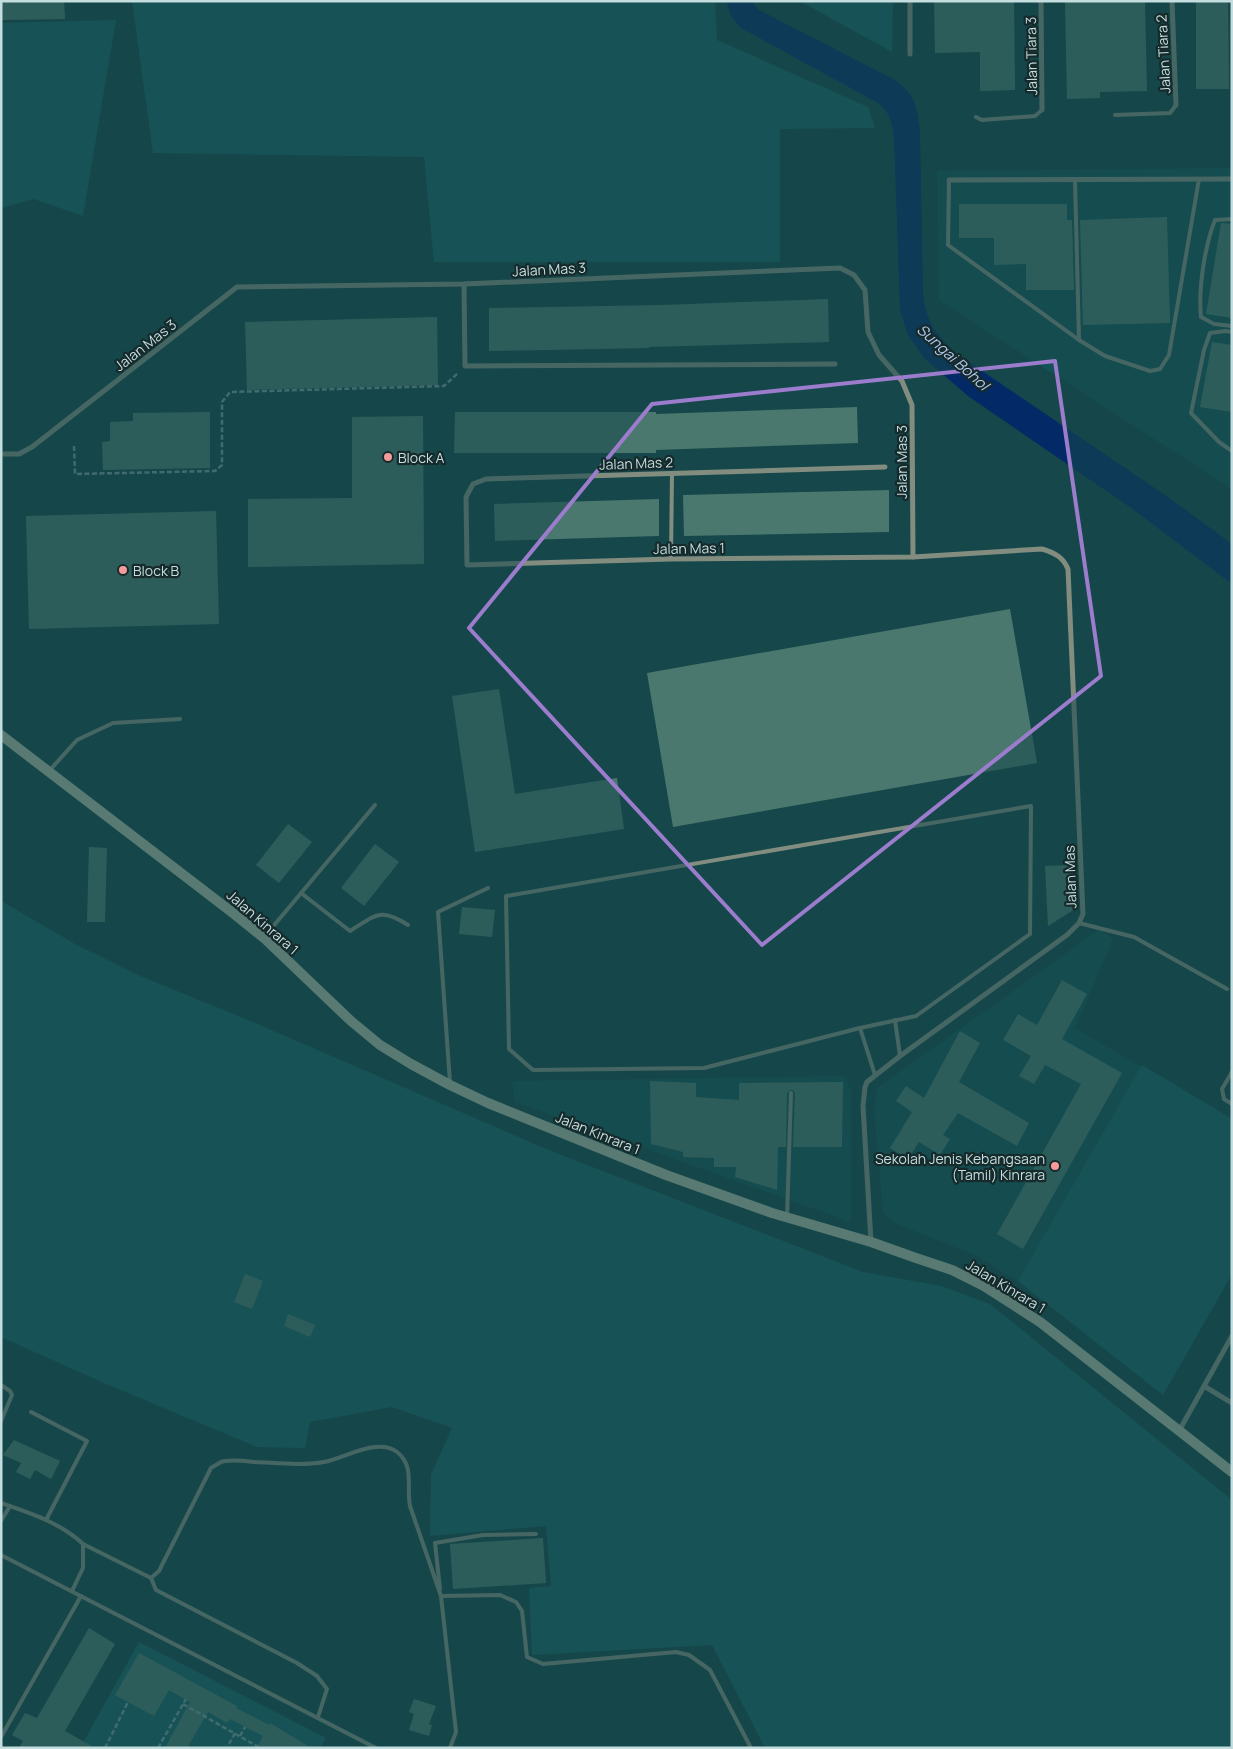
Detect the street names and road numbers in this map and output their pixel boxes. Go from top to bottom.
street label: Jalan Tiara 2 [1151,14,1175,94]
street label: Jalan Tiara 3 [1021,16,1041,96]
street label: Jalan Mas 3 [512,258,586,280]
street label: Jalan Mas 3 [110,315,180,375]
street label: Jalan Mas 3 [892,425,911,499]
street label: Jalan Mas 2 [599,452,673,474]
street label: Jalan Mas 1 [653,538,725,558]
street label: Jalan Mas [1059,845,1081,909]
street label: Jalan Kinrara 1 [223,885,303,959]
street label: Jalan Kinrara 1 [553,1107,643,1159]
street label: Jalan Kinrara 1 [963,1255,1049,1317]

